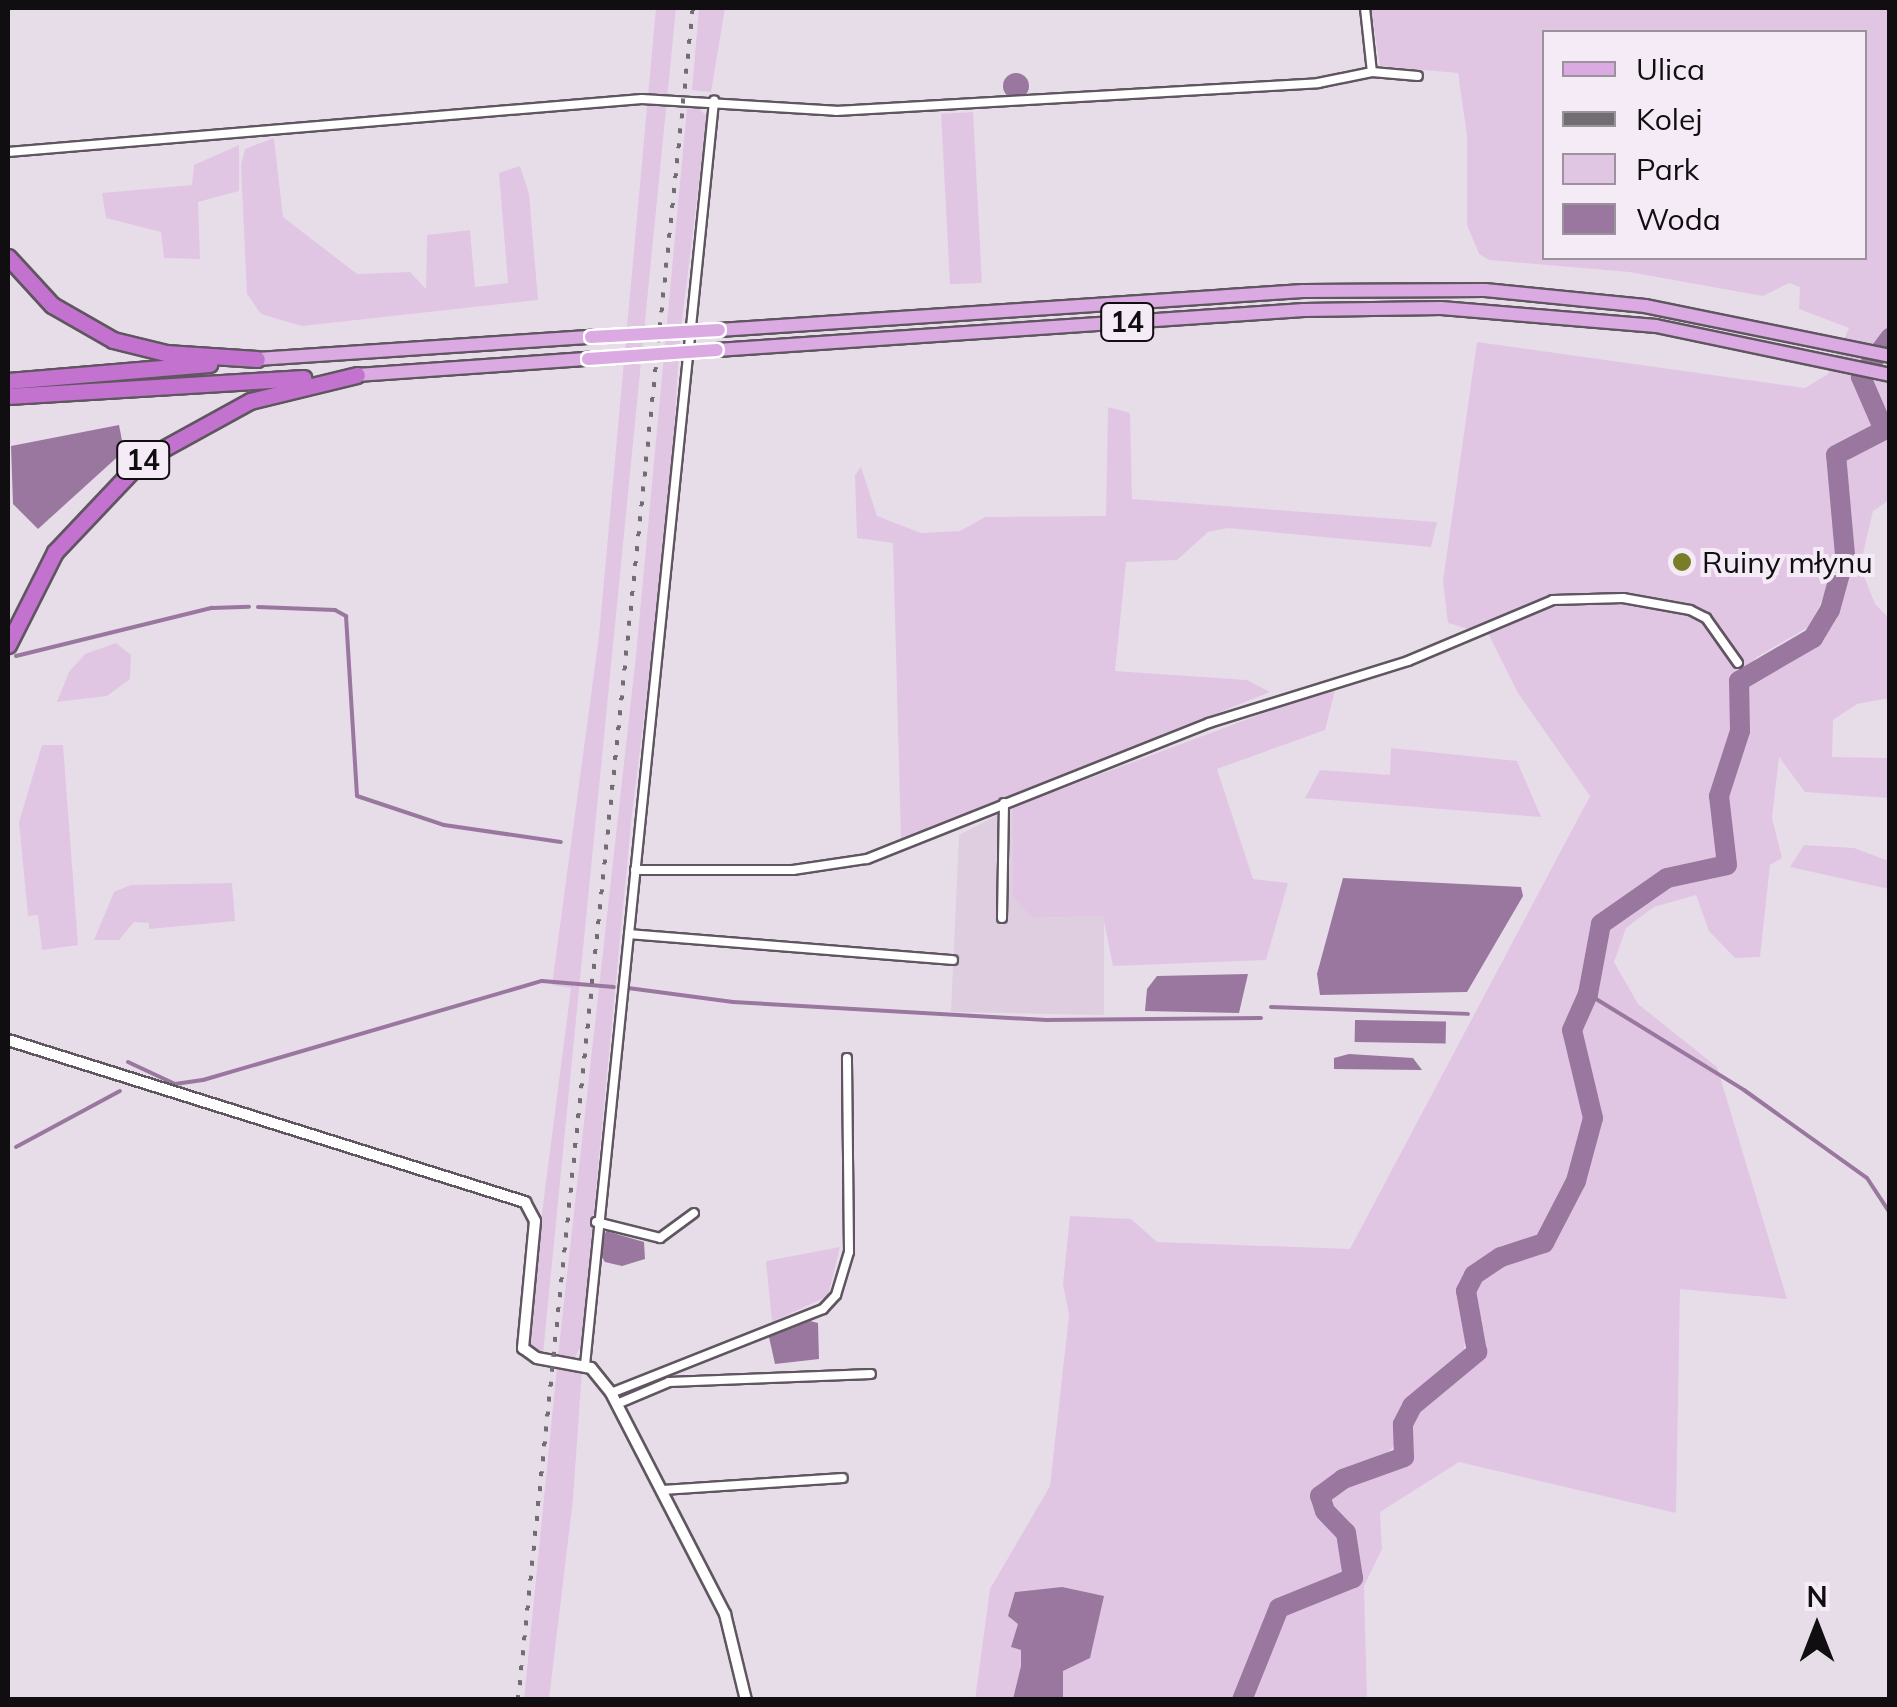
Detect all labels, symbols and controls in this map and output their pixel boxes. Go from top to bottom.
legend [1542,30,1867,260]
text: Ulica [1636,50,1705,88]
text: Kolej [1636,100,1702,138]
text: Park [1636,150,1699,188]
text: Woda [1636,200,1721,238]
road number: 14 [1100,299,1154,345]
road number: 14 [116,437,170,483]
place label: Ruiny młynu [1702,544,1873,580]
marker: Ruiny młynu [1671,551,1693,573]
north arrow [1767,1577,1867,1677]
text: N [1806,1579,1828,1614]

